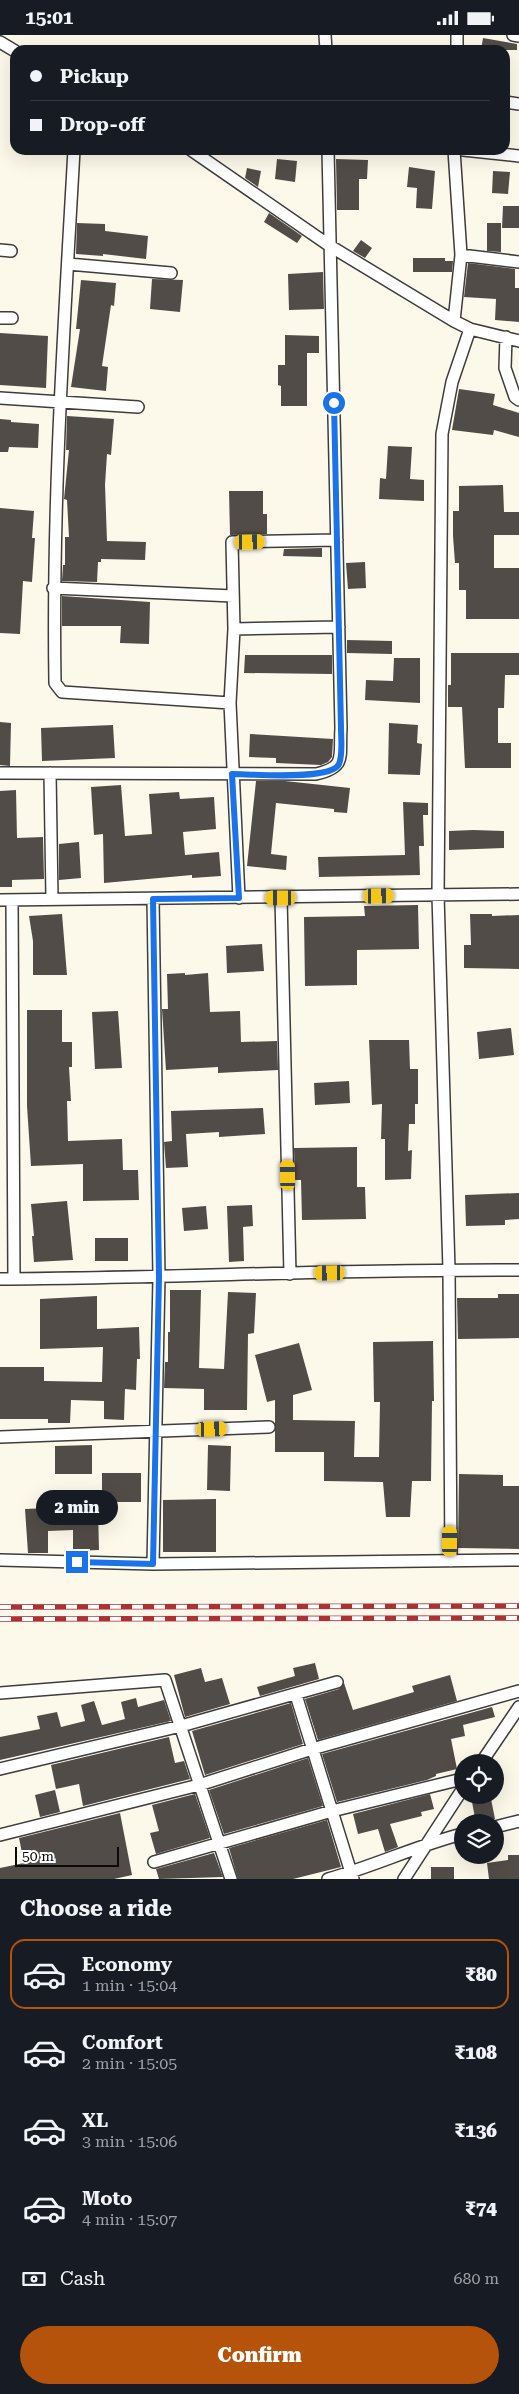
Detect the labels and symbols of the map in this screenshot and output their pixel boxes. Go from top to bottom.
route start [323,392,345,414]
car [234,534,265,550]
car [363,888,394,904]
car [266,891,296,906]
car [280,1160,295,1190]
car [314,1265,345,1281]
car [196,1421,227,1437]
callout: 2 min [36,1489,118,1525]
car [442,1526,457,1556]
route end [66,1551,88,1573]
scale bar [15,1844,119,1867]

